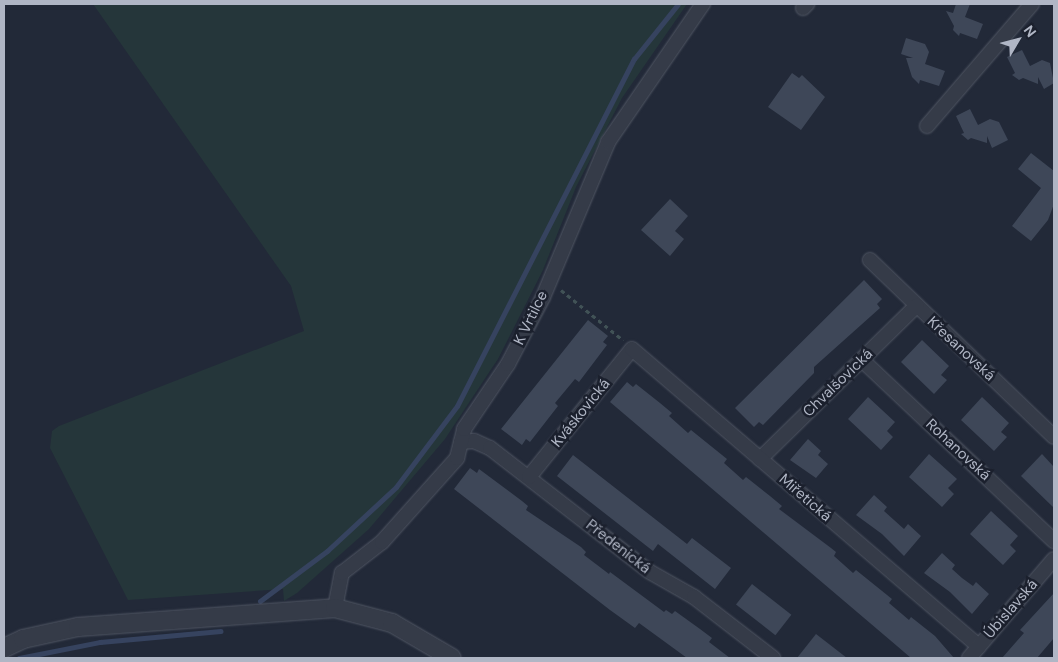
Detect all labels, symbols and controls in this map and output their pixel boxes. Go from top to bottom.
north arrow [993,15,1043,65]
text: N [1020,21,1040,40]
street label: K Vrtilce [510,288,552,348]
street label: Křesanovská [923,313,999,385]
street label: Chvalšovická [799,345,877,421]
street label: Kváskovická [548,375,614,451]
street label: Rohanovská [922,415,994,485]
street label: Miřetická [775,470,835,526]
street label: Předenická [582,516,654,578]
street label: Úbislavská [981,576,1041,642]

